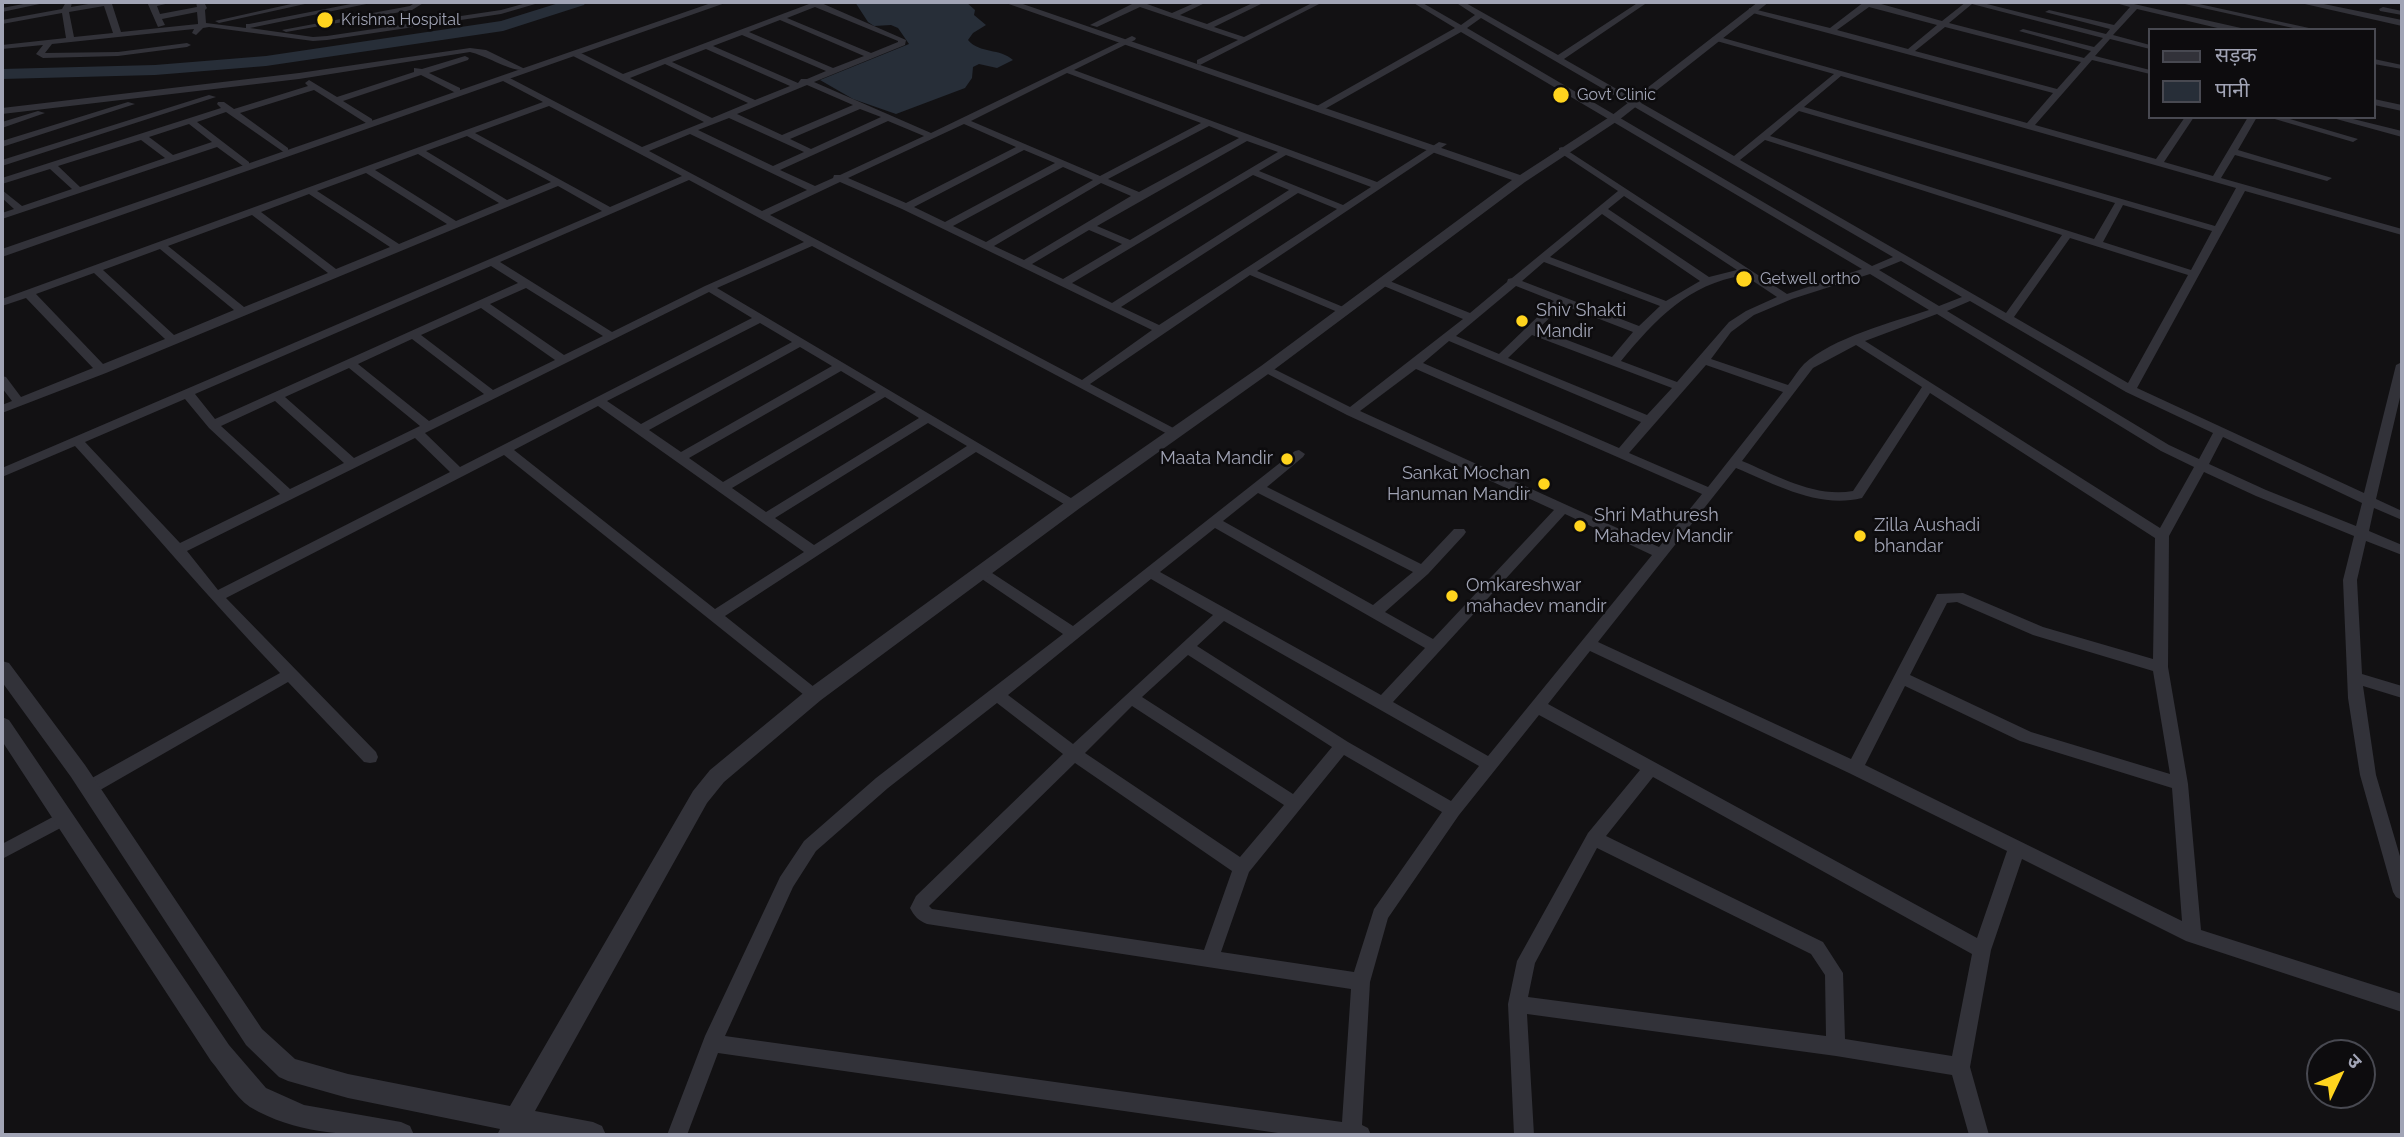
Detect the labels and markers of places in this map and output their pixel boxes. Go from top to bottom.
marker: Krishna Hospital [315,10,335,30]
place label: Krishna Hospital [341,10,460,30]
marker: Govt Clinic [1551,85,1571,105]
place label: Govt Clinic [1577,85,1656,105]
marker: Getwell ortho [1734,269,1754,289]
place label: Getwell ortho [1760,269,1860,289]
place label: Shiv Shakti Mandir [1536,300,1626,342]
marker: Shiv Shakti Mandir [1514,313,1530,329]
place label: Maata Mandir [1160,448,1273,470]
marker: Maata Mandir [1279,451,1295,467]
place label: Sankat Mochan Hanuman Mandir [1387,463,1530,505]
marker: Sankat Mochan Hanuman Mandir [1536,476,1552,492]
place label: Shri Mathuresh Mahadev Mandir [1594,505,1733,548]
place label: Zilla Aushadi bhandar [1874,515,1980,558]
marker: Shri Mathuresh Mahadev Mandir [1572,518,1588,534]
marker: Zilla Aushadi bhandar [1852,528,1868,544]
place label: Omkareshwar mahadev mandir [1466,575,1607,618]
marker: Omkareshwar mahadev mandir [1444,588,1460,604]

